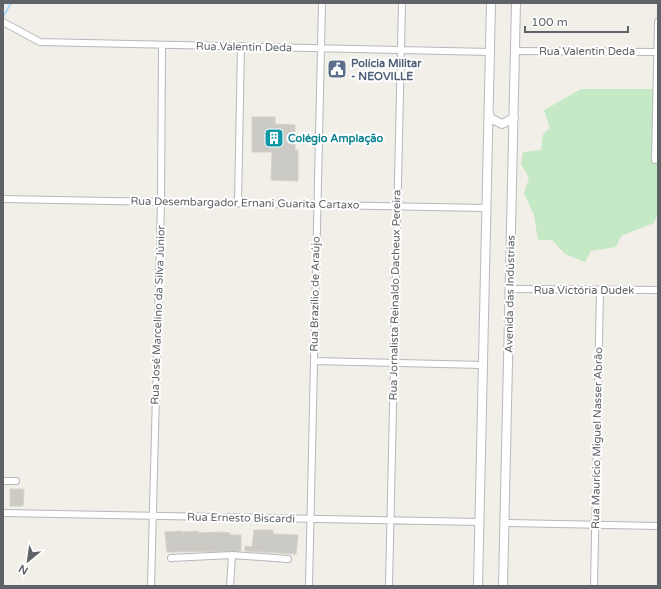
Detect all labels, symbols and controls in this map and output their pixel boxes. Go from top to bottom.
scale bar [525,8,628,34]
text: 100 m [531,15,568,29]
street label: Rua Valentin Deda [196,40,292,54]
street label: Rua Valentin Deda [539,45,635,58]
place label: Polícia Militar - NEOVILLE [351,57,422,83]
public building icon: Polícia Militar - NEOVILLE [326,58,348,80]
building icon: Colégio Amplação [263,127,285,149]
place label: Colégio Amplação [288,132,383,146]
street label: Rua Jornalista Reinaldo Dacheux Pereira [387,190,403,400]
street label: Rua Desembargador Ernani Guarita Cartaxo [130,195,360,212]
street label: Rua José Marcelino da Silva Júnior [148,224,168,405]
street label: Avenida das Indústrias [502,235,518,353]
street label: Rua Brazílio de Araújo [307,236,323,352]
street label: Rua Victória Dudek [534,284,634,297]
street label: Rua Maurício Miguel Nasser Abrão [589,347,605,529]
street label: Rua Ernesto Biscardi [187,511,295,525]
north arrow [8,541,48,581]
text: N [16,561,30,577]

